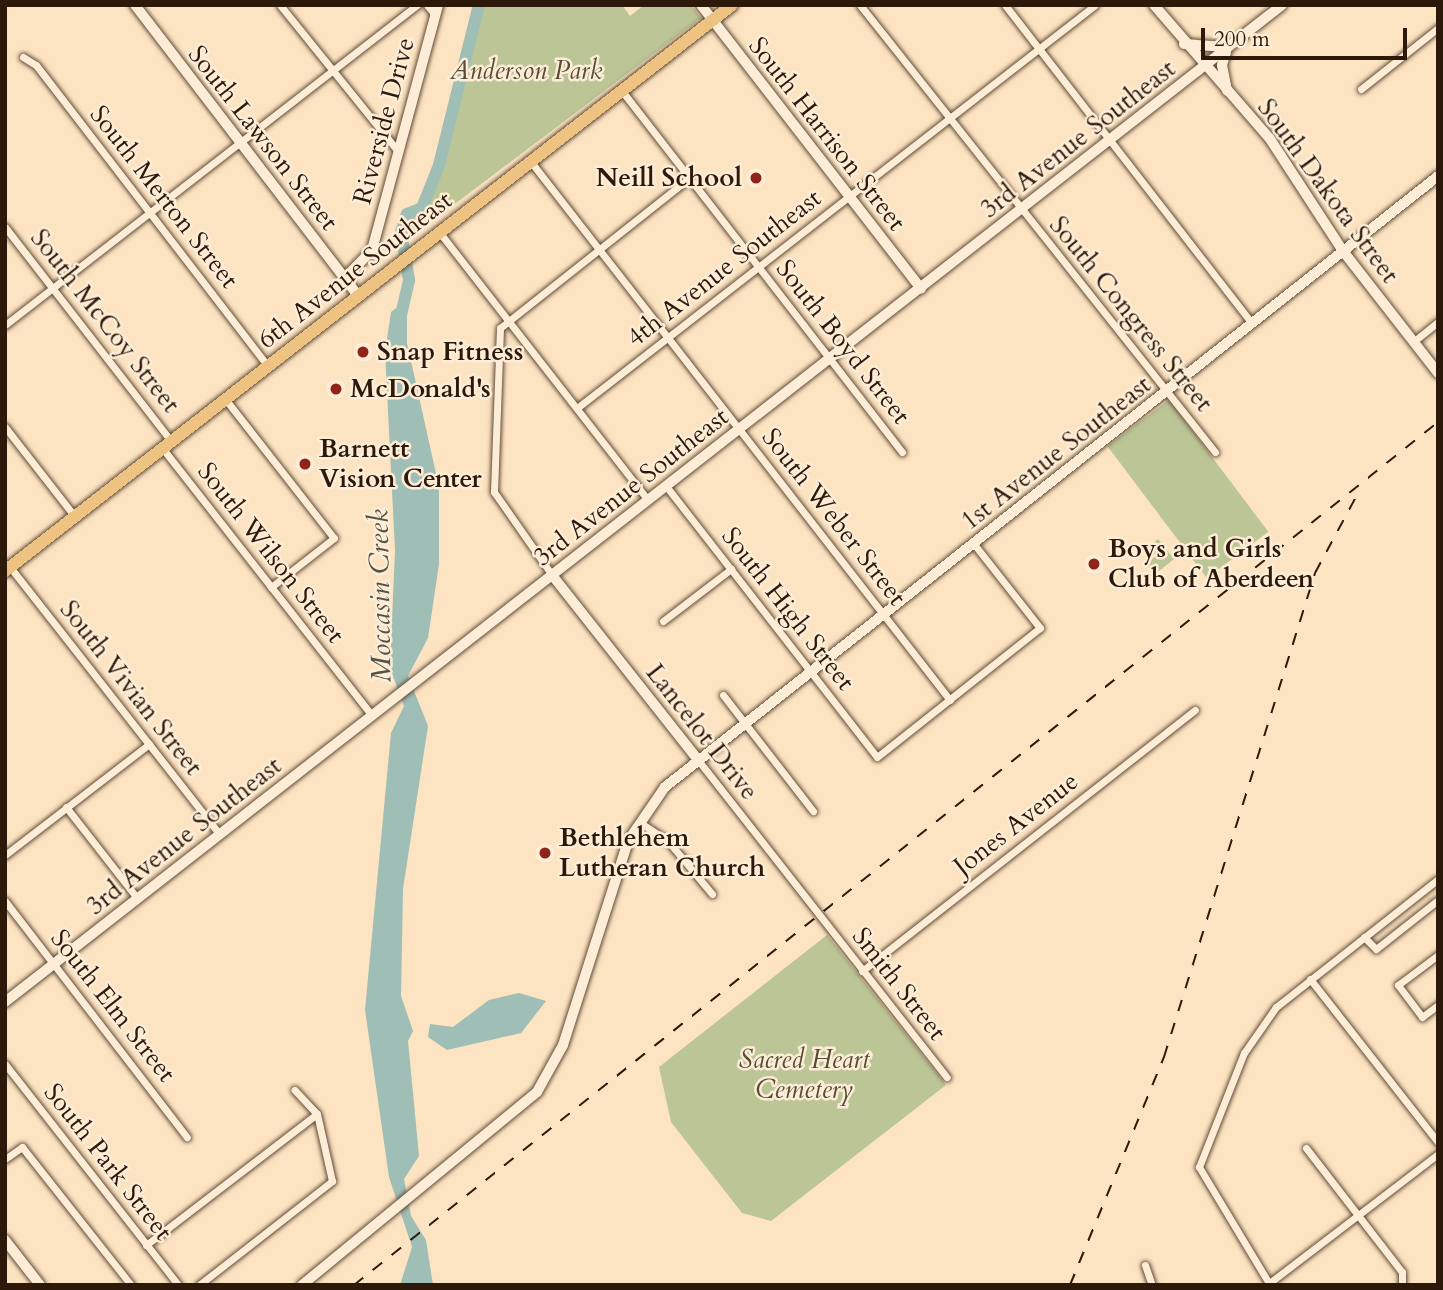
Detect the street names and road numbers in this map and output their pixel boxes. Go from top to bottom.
street label: South Harrison Street [742,31,912,237]
street label: Riverside Drive [347,34,421,208]
street label: South Lawson Street [181,39,345,237]
street label: 3rd Avenue Southeast [974,53,1182,225]
street label: South Dakota Street [1251,93,1405,289]
street label: South Merton Street [83,99,245,295]
street label: 4th Avenue Southeast [621,182,827,354]
street label: 6th Avenue Southeast [252,184,458,356]
street label: South Congress Street [1043,210,1219,418]
street label: South McCoy Street [24,223,186,419]
street label: South Boyd Street [769,254,917,430]
street label: 1st Avenue Southeast [955,369,1157,537]
street label: 3rd Avenue Southeast [527,401,735,573]
street label: South Weber Street [755,422,913,612]
street label: South Wilson Street [191,457,351,649]
street label: South High Street [715,521,861,697]
street label: South Vivian Street [53,594,209,782]
street label: Lancelot Drive [639,658,765,806]
street label: 3rd Avenue Southeast [80,750,288,922]
street label: Jones Avenue [948,766,1084,882]
street label: Smith Street [845,921,953,1047]
street label: South Elm Street [44,924,182,1088]
street label: South Park Street [37,1077,179,1247]

